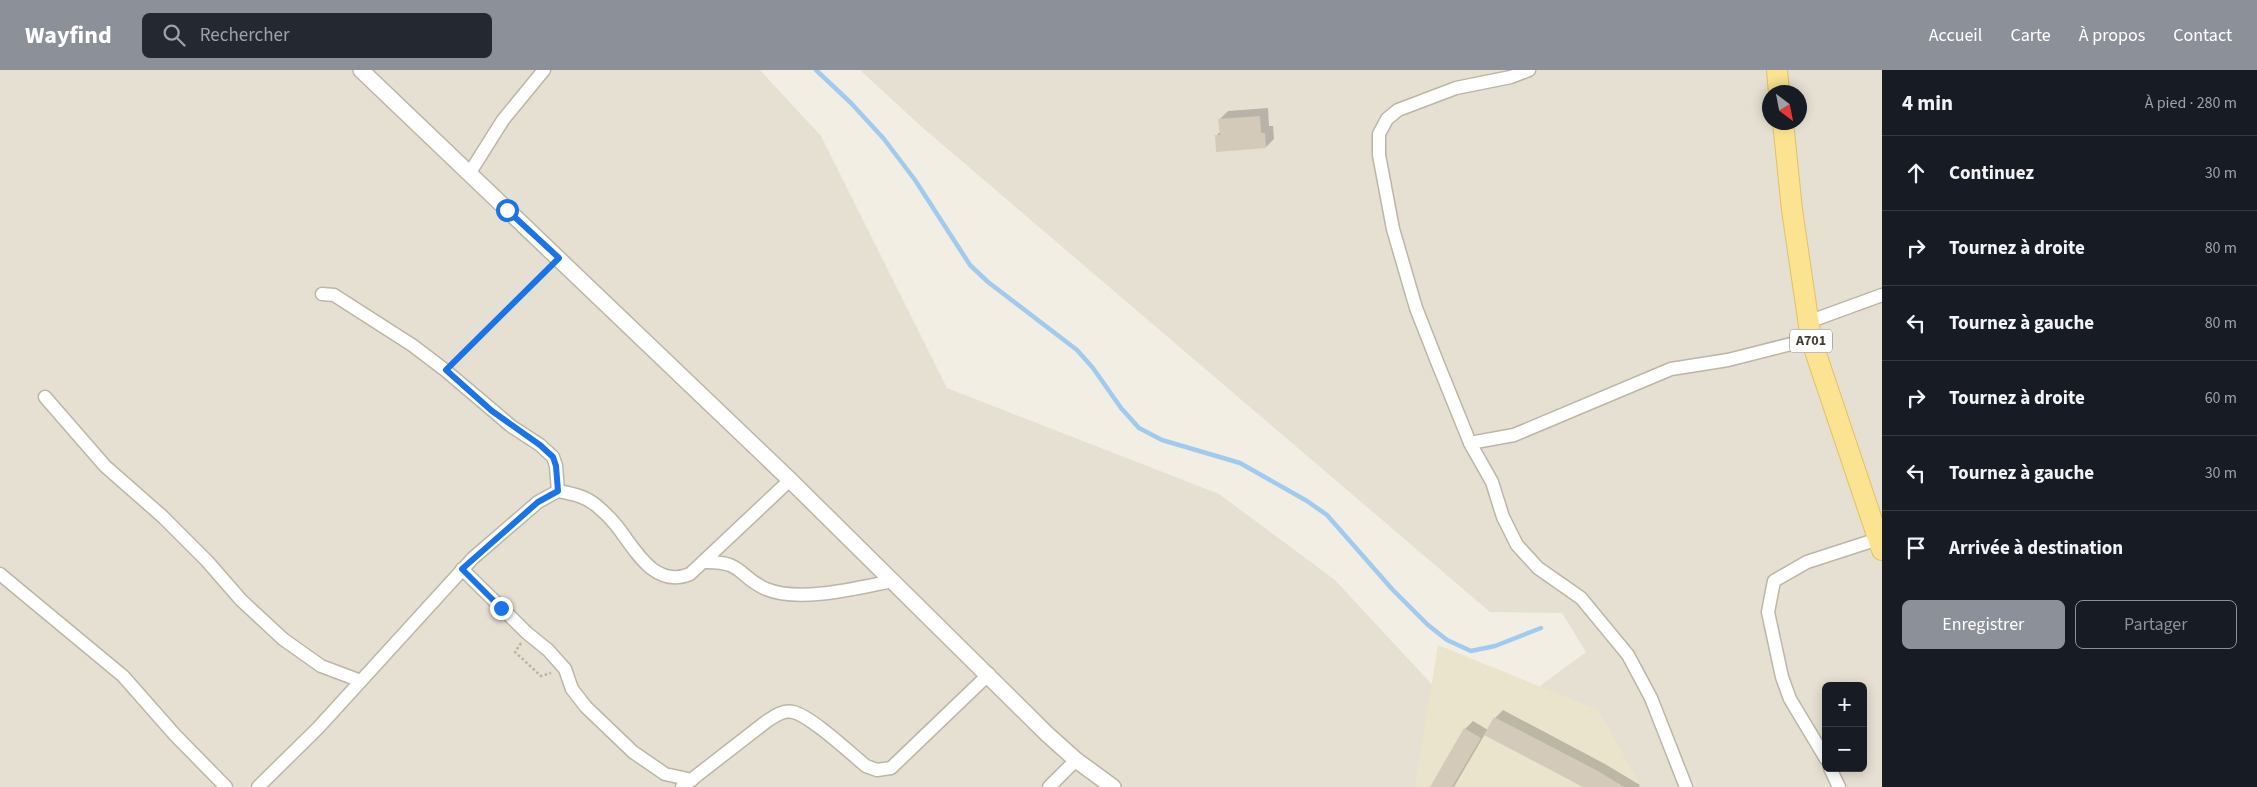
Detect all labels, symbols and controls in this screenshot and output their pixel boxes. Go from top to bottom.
search box [142,13,492,58]
text: Wayfind [25,18,112,53]
icon: search [160,21,188,49]
text: Rechercher [200,22,290,49]
text: Accueil [1929,23,1982,48]
text: Carte [2010,23,2051,48]
text: À propos [2079,23,2145,48]
text: Contact [2173,23,2232,48]
north arrow [1762,85,1807,130]
text: 4 min [1902,88,1953,118]
text: À pied · 280 m [2145,92,2237,114]
icon: ahead [1902,159,1930,187]
text: Continuez [1949,160,2034,187]
text: 30 m [2205,162,2237,184]
route start [496,199,519,222]
icon: right [1902,234,1930,262]
text: Tournez à droite [1949,235,2085,262]
text: 80 m [2205,237,2237,259]
icon: left [1902,309,1930,337]
text: Tournez à gauche [1949,310,2094,337]
text: 80 m [2205,312,2237,334]
road number: A701 [1790,330,1832,352]
icon: right [1902,384,1930,412]
text: Tournez à droite [1949,385,2085,412]
text: 60 m [2205,387,2237,409]
icon: left [1902,459,1930,487]
text: Tournez à gauche [1949,460,2094,487]
text: 30 m [2205,462,2237,484]
icon: arrive [1902,534,1930,562]
text: Arrivée à destination [1949,535,2123,562]
route end [490,597,513,620]
button: Enregistrer [1902,600,2065,649]
button: Partager [2075,600,2237,649]
map controls [1822,682,1867,772]
button: + [1822,682,1867,727]
button: − [1822,727,1867,772]

